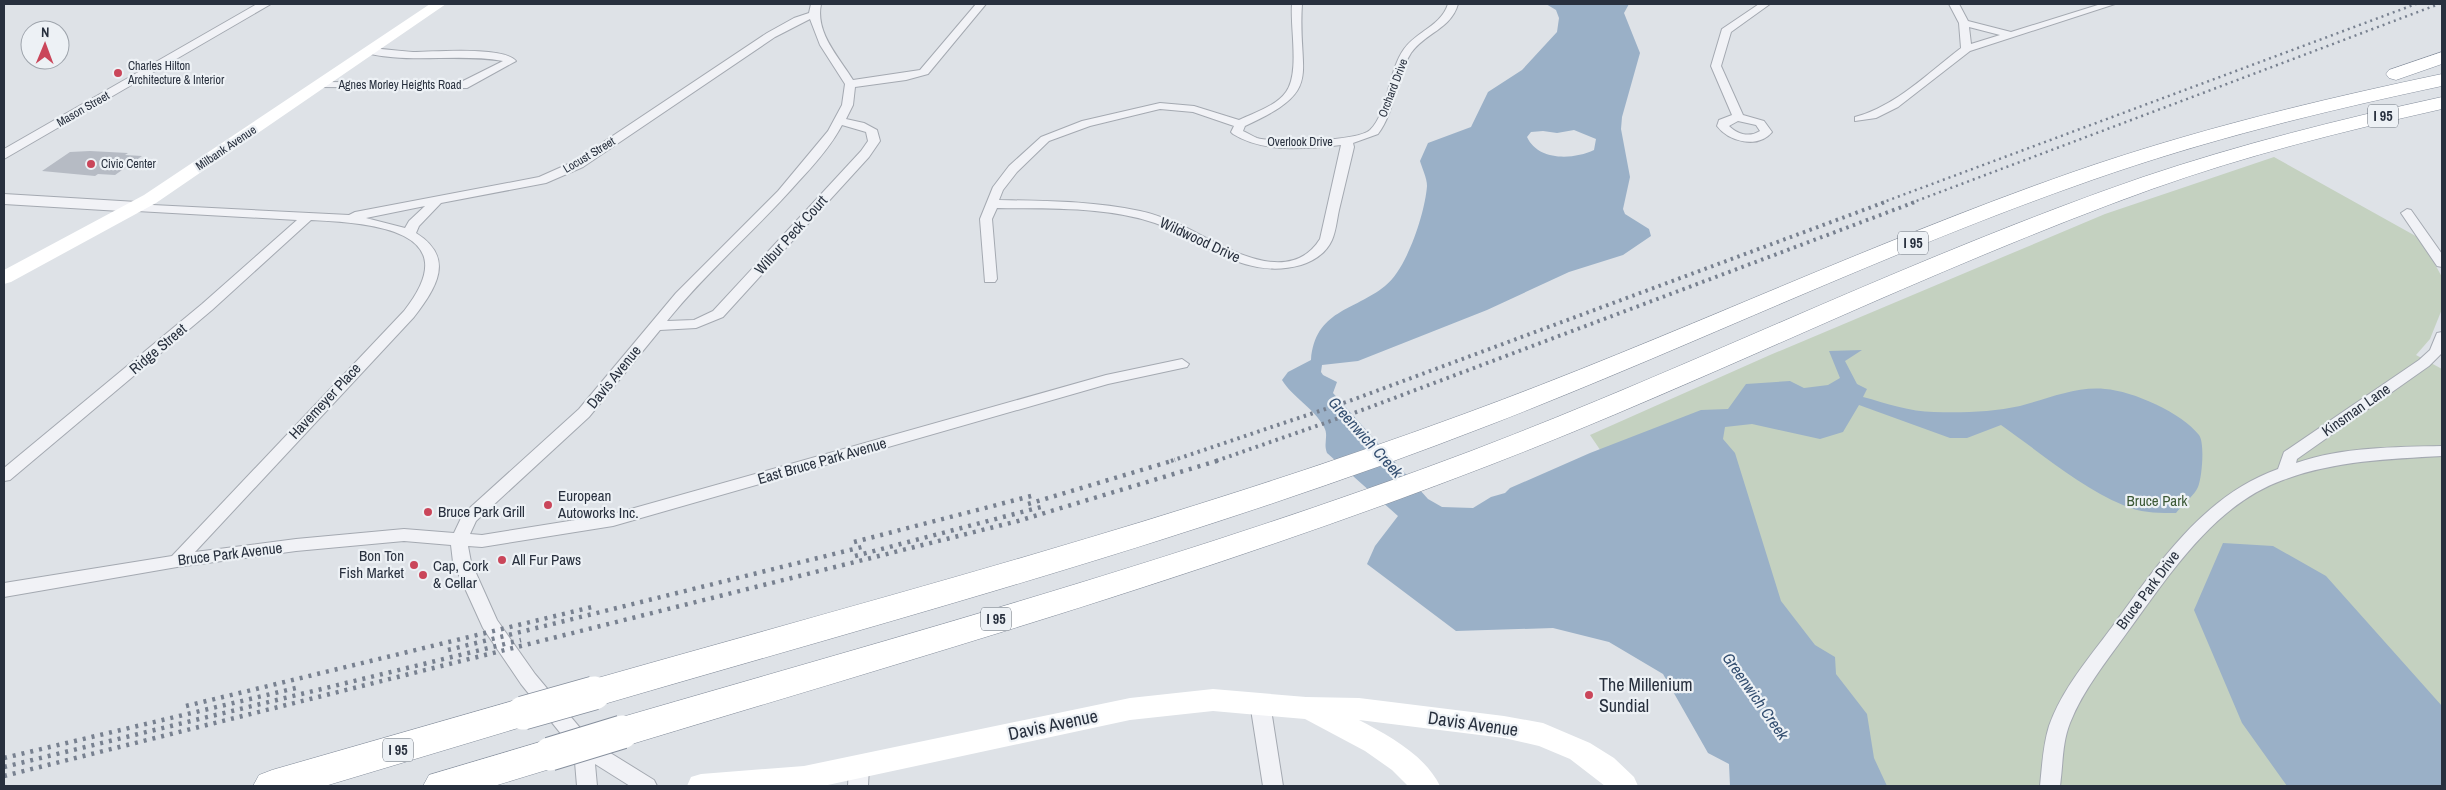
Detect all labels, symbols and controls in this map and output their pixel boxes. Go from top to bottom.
north arrow [20,20,70,70]
text: N [41,23,50,41]
street label: Orchard Drive [1374,56,1412,120]
place label: Charles Hilton Architecture & Interior [127,58,225,88]
marker: Charles Hilton Architecture & Interior [112,67,124,79]
street label: Agnes Morley Heights Road [337,77,462,93]
street label: Mason Street [54,87,113,131]
road number: I 95 [2368,104,2398,128]
street label: Milbank Avenue [193,122,259,174]
street label: Locust Street [560,133,618,177]
street label: Overlook Drive [1267,134,1333,150]
place label: Civic Center [101,156,156,172]
marker: Civic Center [85,158,97,170]
street label: Wilbur Peck Court [749,190,832,279]
street label: Wildwood Drive [1156,212,1244,267]
road number: I 95 [1898,232,1928,254]
street label: Ridge Street [124,318,191,379]
street label: Davis Avenue [582,341,646,413]
street label: Havemeyer Place [284,358,366,443]
street label: Kinsman Lane [2317,378,2394,441]
water label: Greenwich Creek [1324,392,1409,483]
street label: East Bruce Park Avenue [755,432,889,489]
place label: European Autoworks Inc. [557,485,639,523]
park label: Bruce Park [2127,490,2188,511]
marker: European Autoworks Inc. [542,499,554,511]
place label: Bruce Park Grill [438,501,525,522]
marker: Bruce Park Grill [422,506,434,518]
street label: Bruce Park Avenue [177,537,284,570]
place label: Bon Ton Fish Market [339,545,405,583]
street label: Bruce Park Drive [2111,546,2184,633]
place label: All Fur Paws [511,549,581,570]
marker: All Fur Paws [496,554,508,566]
place label: Cap, Cork & Cellar [433,555,489,593]
marker: Bon Ton Fish Market [408,559,420,571]
marker: Cap, Cork & Cellar [417,569,429,581]
road number: I 95 [981,608,1011,630]
water label: Greenwich Creek [1718,648,1795,744]
place label: The Millenium Sundial [1599,672,1693,718]
marker: The Millenium Sundial [1583,689,1595,701]
street label: Davis Avenue [1006,703,1100,746]
street label: Davis Avenue [1426,705,1520,742]
road number: I 95 [383,738,413,762]

